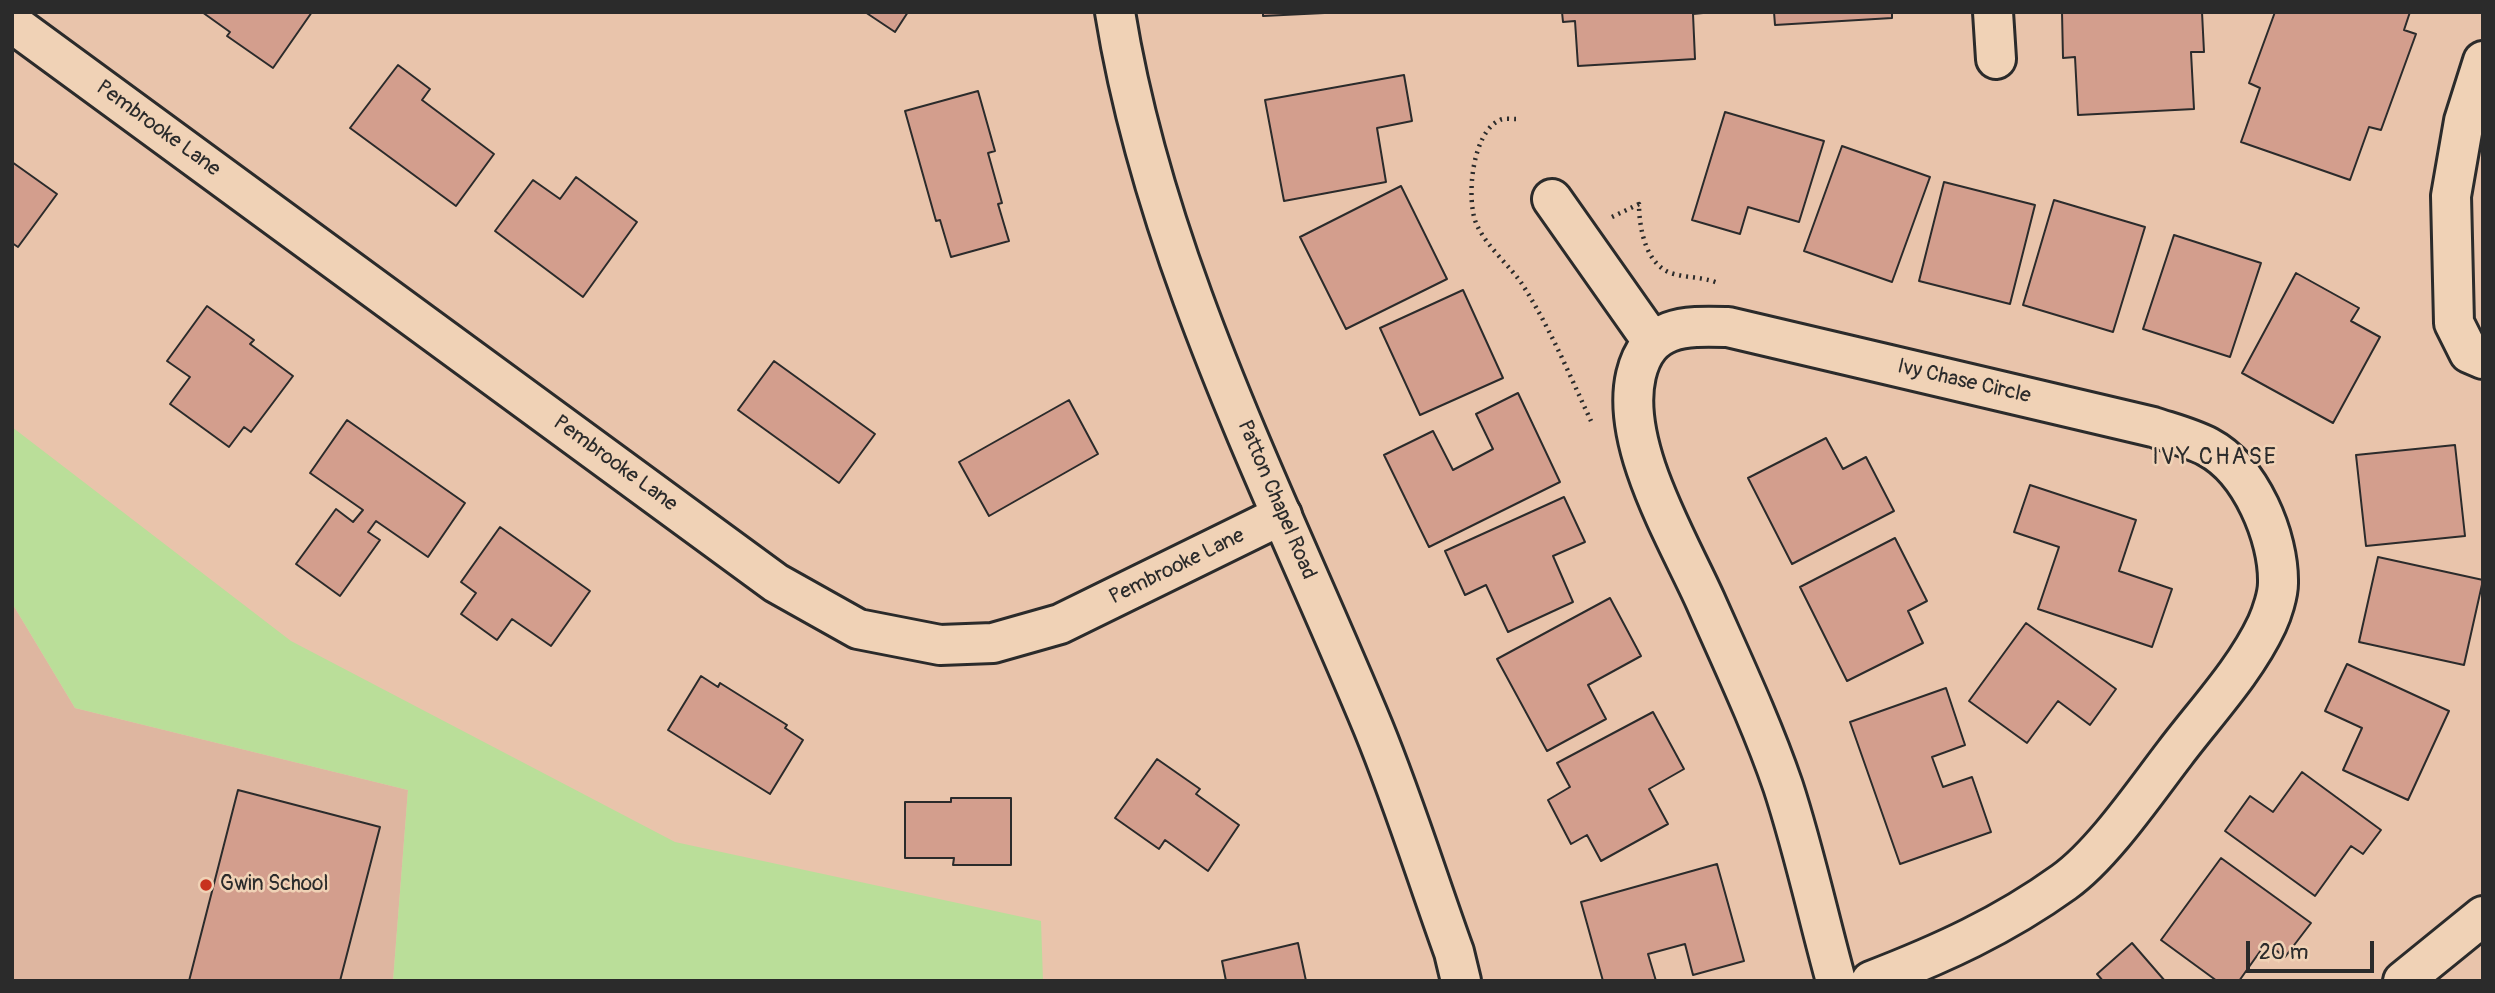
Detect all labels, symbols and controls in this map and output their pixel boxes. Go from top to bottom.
street label: Pembrooke Lane [91,76,225,182]
street label: Ivy Chase Circle [1895,354,2033,410]
street label: Pembrooke Lane [548,411,682,517]
street label: Patton Chapel Road [1231,417,1321,583]
district label: IVY CHASE [2153,444,2277,472]
street label: Pembrooke Lane [1105,523,1249,611]
place label: Gwin School [220,872,328,898]
marker: Gwin School [198,877,214,893]
scale bar [2250,926,2378,970]
text: 20 m [2259,939,2308,966]

